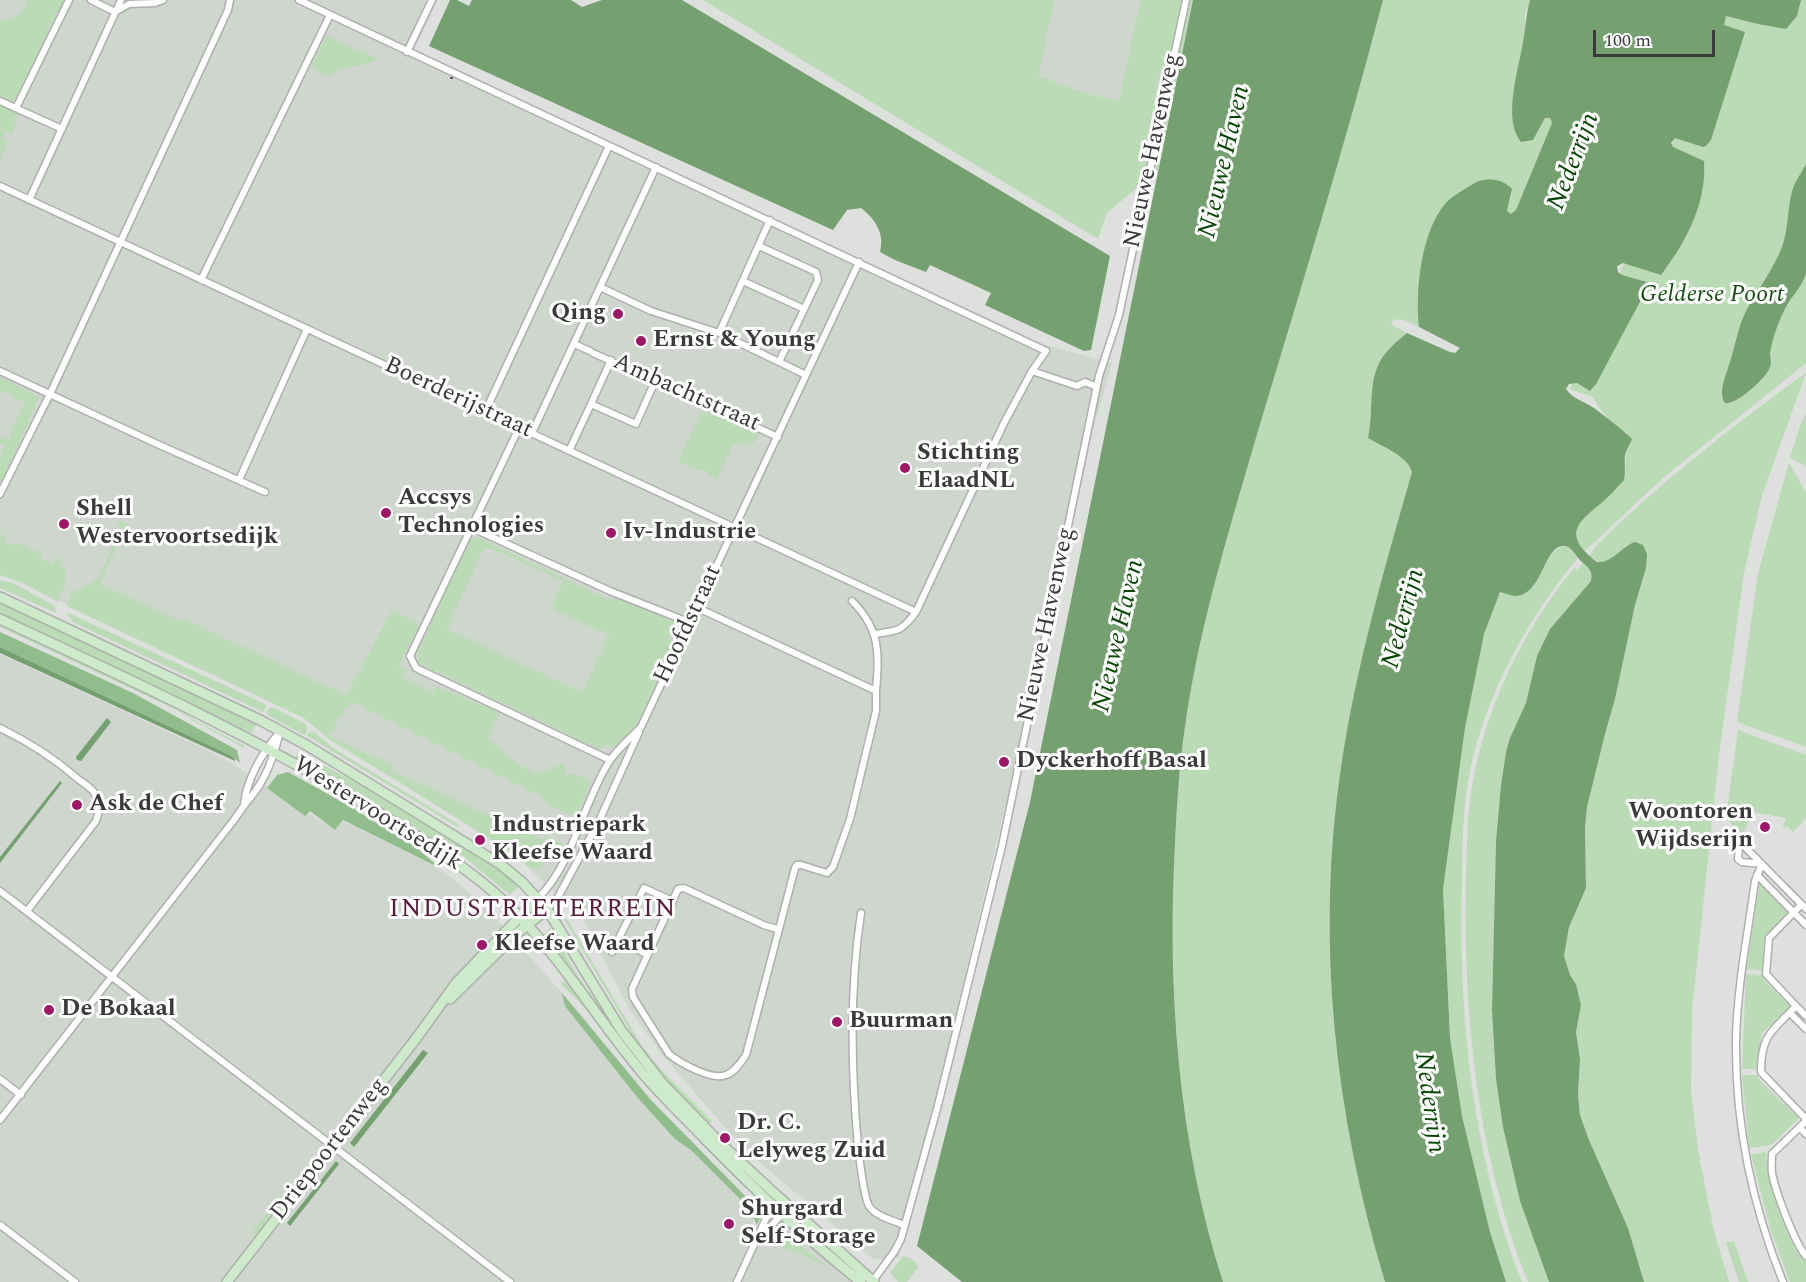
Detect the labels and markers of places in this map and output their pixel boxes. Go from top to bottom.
place label: Qing [551,300,606,328]
marker: Qing [611,307,625,321]
place label: Ernst & Young [653,327,816,355]
marker: Ernst & Young [634,334,648,348]
place label: Stichting ElaadNL [917,440,1019,496]
marker: Stichting ElaadNL [898,461,912,475]
place label: Accsys Technologies [398,485,544,541]
place label: Shell Westervoortsedijk [76,496,278,552]
marker: Accsys Technologies [379,506,393,520]
marker: Shell Westervoortsedijk [57,517,71,531]
place label: Iv-Industrie [623,519,756,547]
marker: Iv-Industrie [604,526,618,540]
place label: Dyckerhoff Basal [1016,748,1207,776]
marker: Dyckerhoff Basal [997,755,1011,769]
place label: Ask de Chef [89,791,223,819]
marker: Ask de Chef [70,798,84,812]
place label: Woontoren Wijdserijn [1628,799,1753,855]
place label: Industriepark Kleefse Waard [492,812,653,868]
marker: Woontoren Wijdserijn [1758,820,1772,834]
marker: Industriepark Kleefse Waard [473,833,487,847]
place label: Kleefse Waard [494,931,655,959]
marker: Kleefse Waard [475,938,489,952]
place label: De Bokaal [61,996,176,1024]
marker: De Bokaal [42,1003,56,1017]
place label: Buurman [849,1008,953,1036]
marker: Buurman [830,1015,844,1029]
place label: Dr. C. Lelyweg Zuid [737,1110,886,1166]
marker: Dr. C. Lelyweg Zuid [718,1131,732,1145]
place label: Shurgard Self-Storage [741,1196,876,1252]
marker: Shurgard Self-Storage [722,1217,736,1231]

